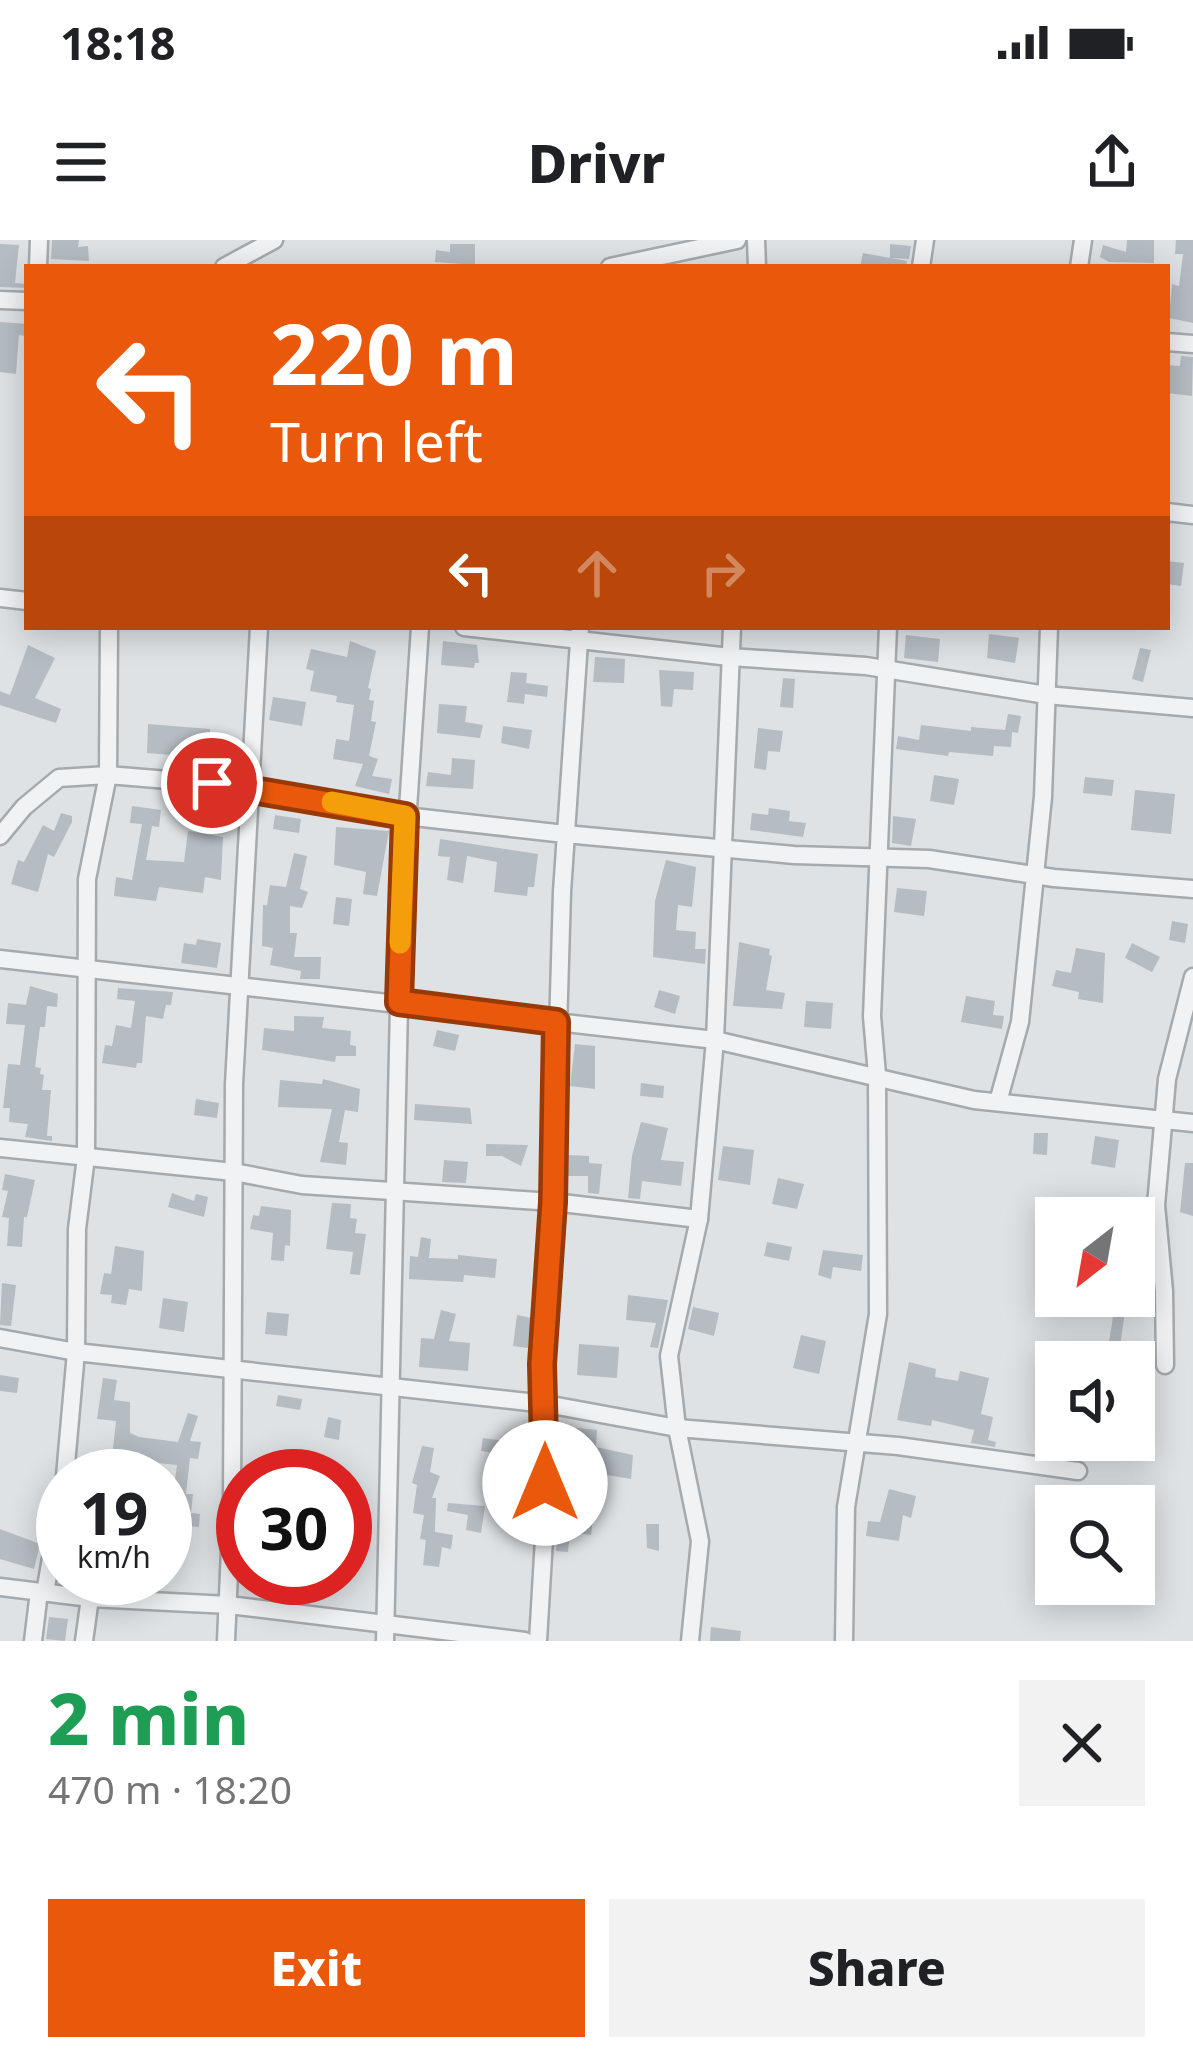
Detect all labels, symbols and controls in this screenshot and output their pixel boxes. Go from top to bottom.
text: 18:18 [60,12,176,73]
text: Drivr [528,125,665,199]
icon: menu [48,129,114,195]
icon: share [1079,129,1145,195]
text: 220 m [270,295,518,410]
icon: left [72,312,228,468]
text: Turn left [270,404,483,478]
icon: left [438,540,504,606]
icon: ahead [564,540,630,606]
icon: right [690,540,756,606]
pin [161,732,263,834]
icon: arrive [179,750,245,816]
north arrow [1035,1197,1155,1317]
map controls [1035,1197,1155,1605]
button: sound [1035,1341,1155,1461]
position arrow [482,1420,608,1546]
speed limit sign: 30 [216,1449,372,1605]
text: 19 [80,1471,148,1553]
button: search [1035,1485,1155,1605]
text: km/h [77,1536,151,1577]
text: 2 min [48,1668,249,1766]
button: close [1019,1680,1145,1806]
text: 470 m · 18:20 [48,1762,292,1815]
button: Exit [48,1899,585,2037]
button: Share [609,1899,1145,2037]

